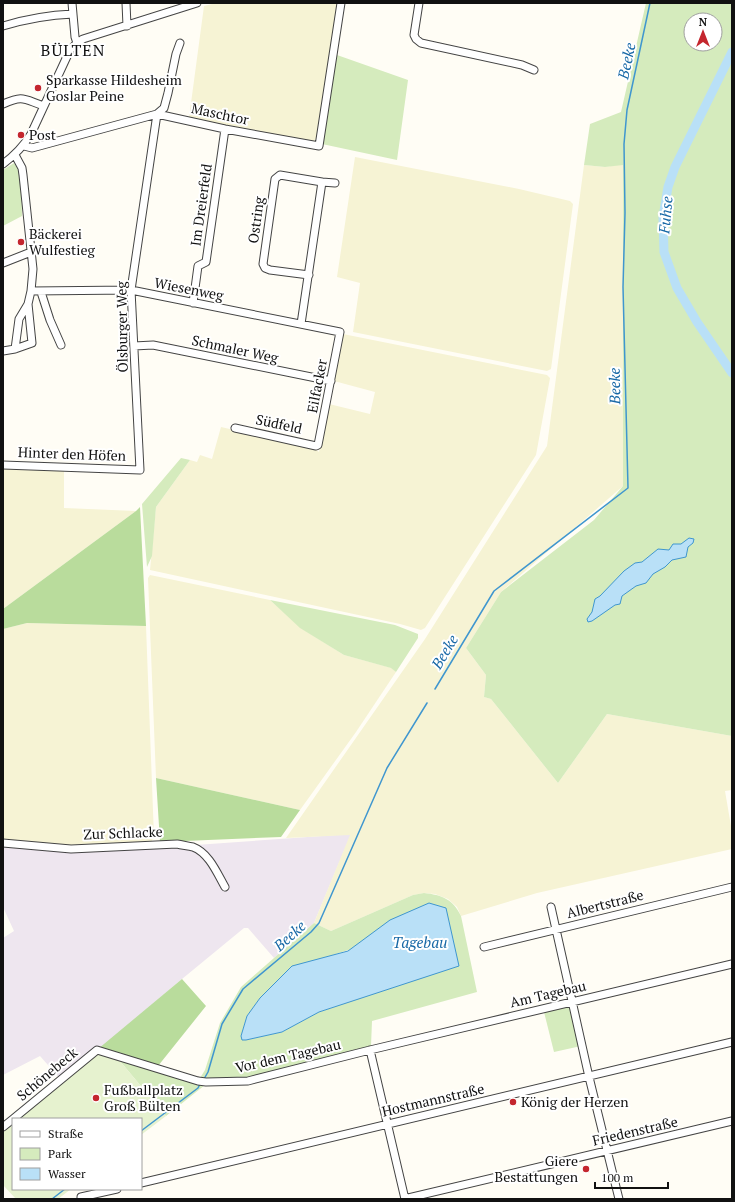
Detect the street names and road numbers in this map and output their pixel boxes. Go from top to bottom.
street label: Maschtor [190,98,251,129]
street label: Im Dreierfeld [185,162,216,247]
street label: Ostring [243,195,268,244]
street label: Wiesenweg [153,272,226,305]
street label: Ölsburger Weg [111,280,132,373]
street label: Schmaler Weg [190,330,281,367]
street label: Eilfacker [302,357,331,414]
street label: Südfeld [254,409,304,438]
street label: Hinter den Höfen [18,442,127,465]
street label: Zur Schlacke [83,822,163,843]
street label: Albertstraße [564,885,645,922]
street label: Am Tagebau [508,976,588,1011]
street label: Vor dem Tagebau [233,1034,342,1077]
street label: Schönebeck [12,1042,82,1105]
street label: Hostmannstraße [380,1078,486,1121]
street label: Friedenstraße [590,1111,679,1150]

